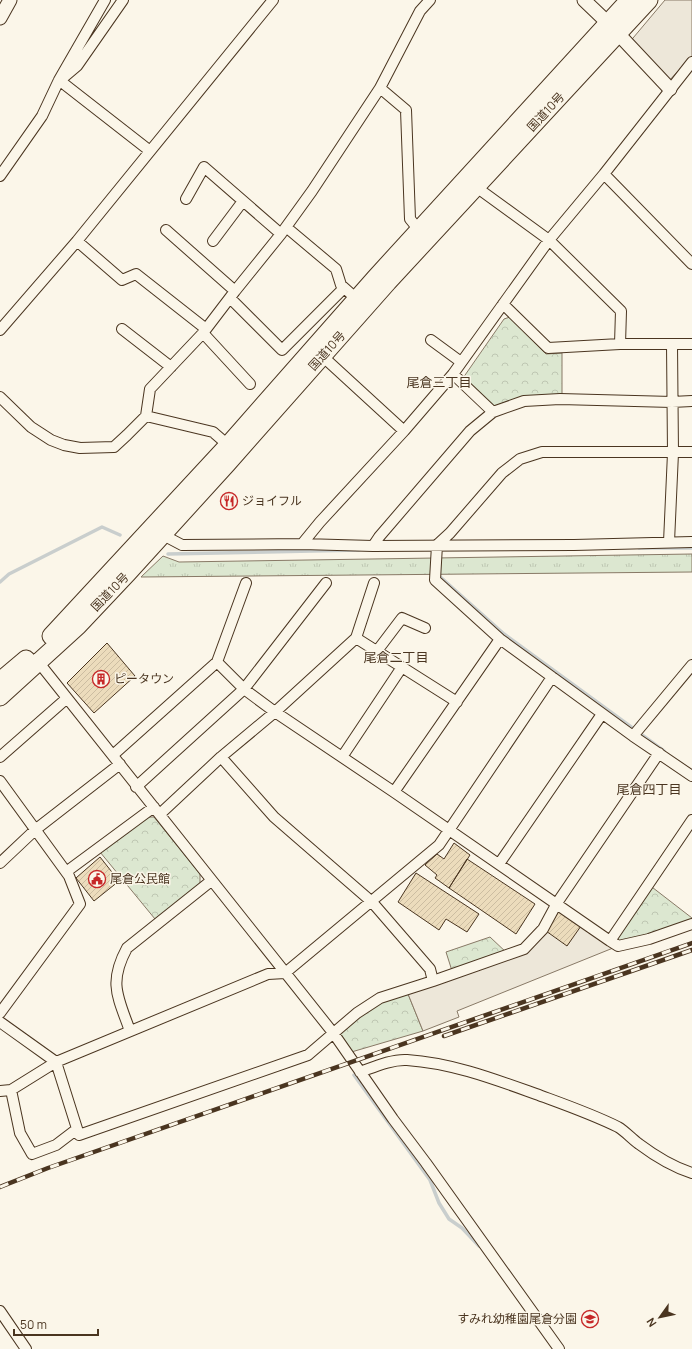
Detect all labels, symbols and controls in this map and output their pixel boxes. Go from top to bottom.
street label: 国道10号 [523,88,568,135]
street label: 国道10号 [304,327,349,374]
district label: 尾倉三丁目 [406,373,472,391]
restaurant icon: ジョイフル [219,491,239,511]
place label: ジョイフル [242,492,302,509]
street label: 国道10号 [87,568,132,615]
district label: 尾倉二丁目 [363,648,429,666]
building icon: ピータウン [91,669,111,689]
place label: ピータウン [114,670,174,687]
district label: 尾倉四丁目 [616,780,682,798]
public building icon: 尾倉公民館 [87,869,107,889]
place label: 尾倉公民館 [110,870,170,887]
north arrow [640,1297,680,1337]
school or university icon: すみれ幼稚園尾倉分園 [580,1309,600,1329]
place label: すみれ幼稚園尾倉分園 [457,1310,577,1327]
scale bar [14,1311,98,1337]
text: N [643,1315,660,1330]
text: 50 m [20,1316,47,1333]

